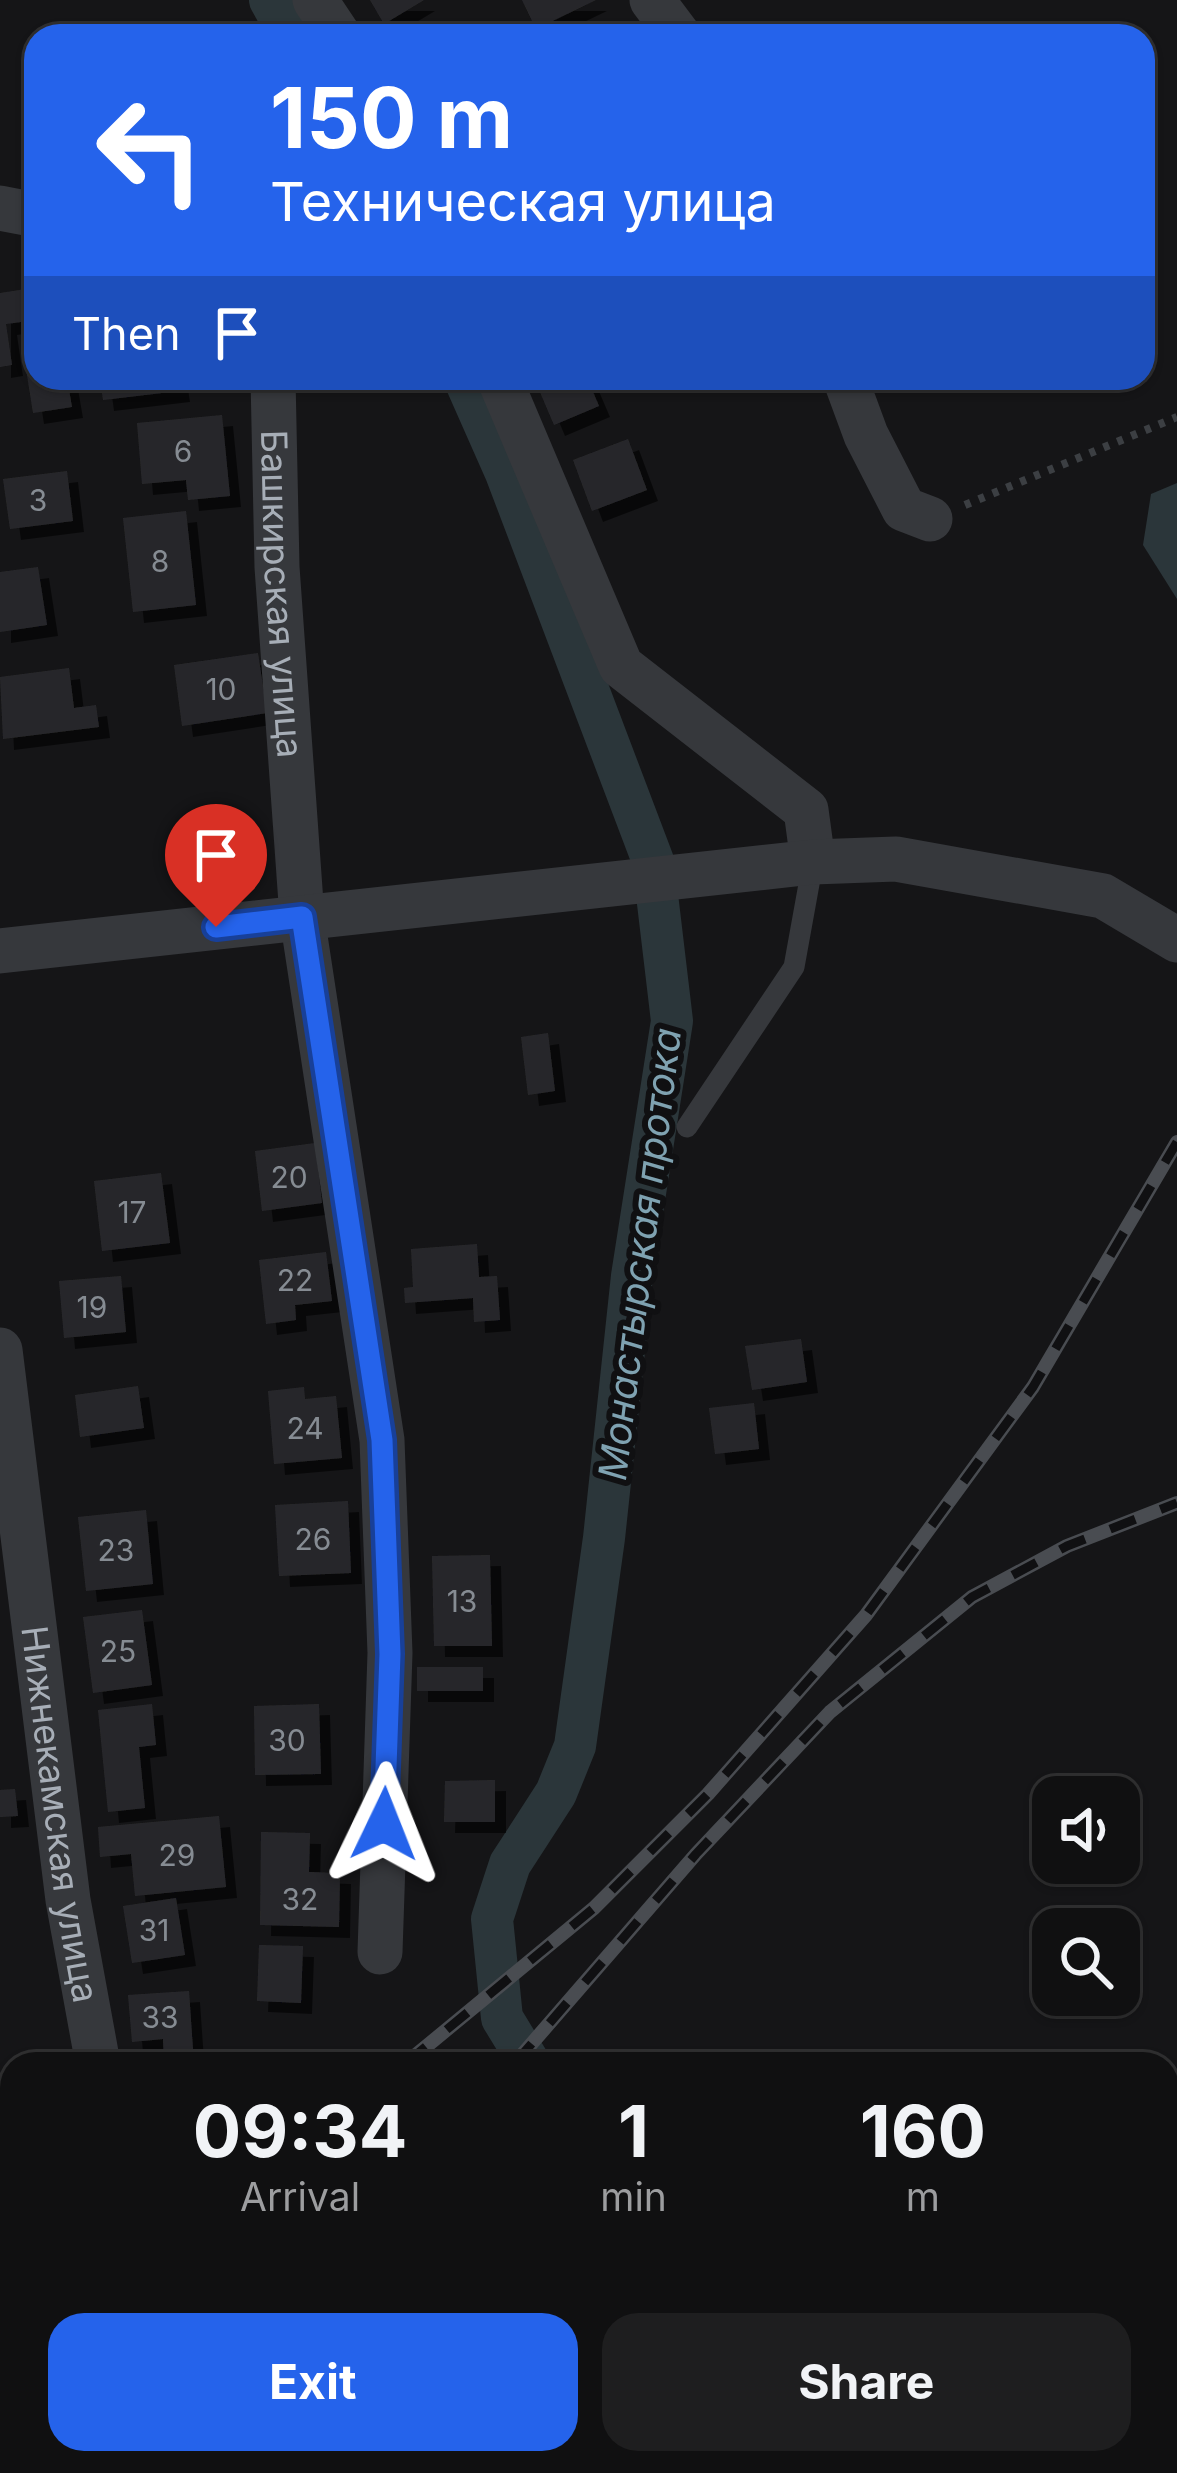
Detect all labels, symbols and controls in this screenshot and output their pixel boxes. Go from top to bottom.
text: 150 m [270,67,513,168]
icon: left [72,72,228,228]
text: Техническая улица [270,169,776,234]
icon: arrive [204,300,270,366]
text: Then [72,306,180,361]
street label: Башкирская улица [252,429,313,759]
house number: 6 [174,433,192,469]
house number: 3 [29,482,47,518]
house number: 8 [151,543,169,579]
house number: 10 [205,671,237,707]
pin [165,804,267,927]
icon: arrive [183,822,249,888]
water label: Монастырская протока [588,1025,690,1483]
house number: 20 [270,1159,308,1195]
house number: 17 [117,1194,147,1230]
house number: 22 [277,1262,313,1298]
house number: 19 [77,1289,107,1325]
house number: 24 [286,1410,324,1446]
house number: 26 [295,1521,331,1557]
house number: 23 [98,1532,134,1568]
house number: 13 [447,1583,477,1619]
street label: Нижнекамская улица [12,1623,108,2006]
house number: 25 [100,1633,136,1669]
house number: 30 [268,1722,306,1758]
position arrow [321,1761,447,1887]
map controls [1032,1776,1140,2016]
button: sound [1032,1776,1140,1884]
house number: 29 [159,1837,195,1873]
house number: 32 [282,1881,318,1917]
button: search [1032,1908,1140,2016]
house number: 31 [139,1912,169,1948]
house number: 33 [141,1999,179,2035]
text: 09:34 [193,2087,407,2174]
text: 1 [618,2087,649,2174]
text: 160 [860,2087,986,2174]
text: Arrival [240,2173,360,2220]
text: min [600,2173,667,2220]
text: m [906,2173,940,2220]
button: Exit [48,2313,578,2451]
button: Share [602,2313,1131,2451]

